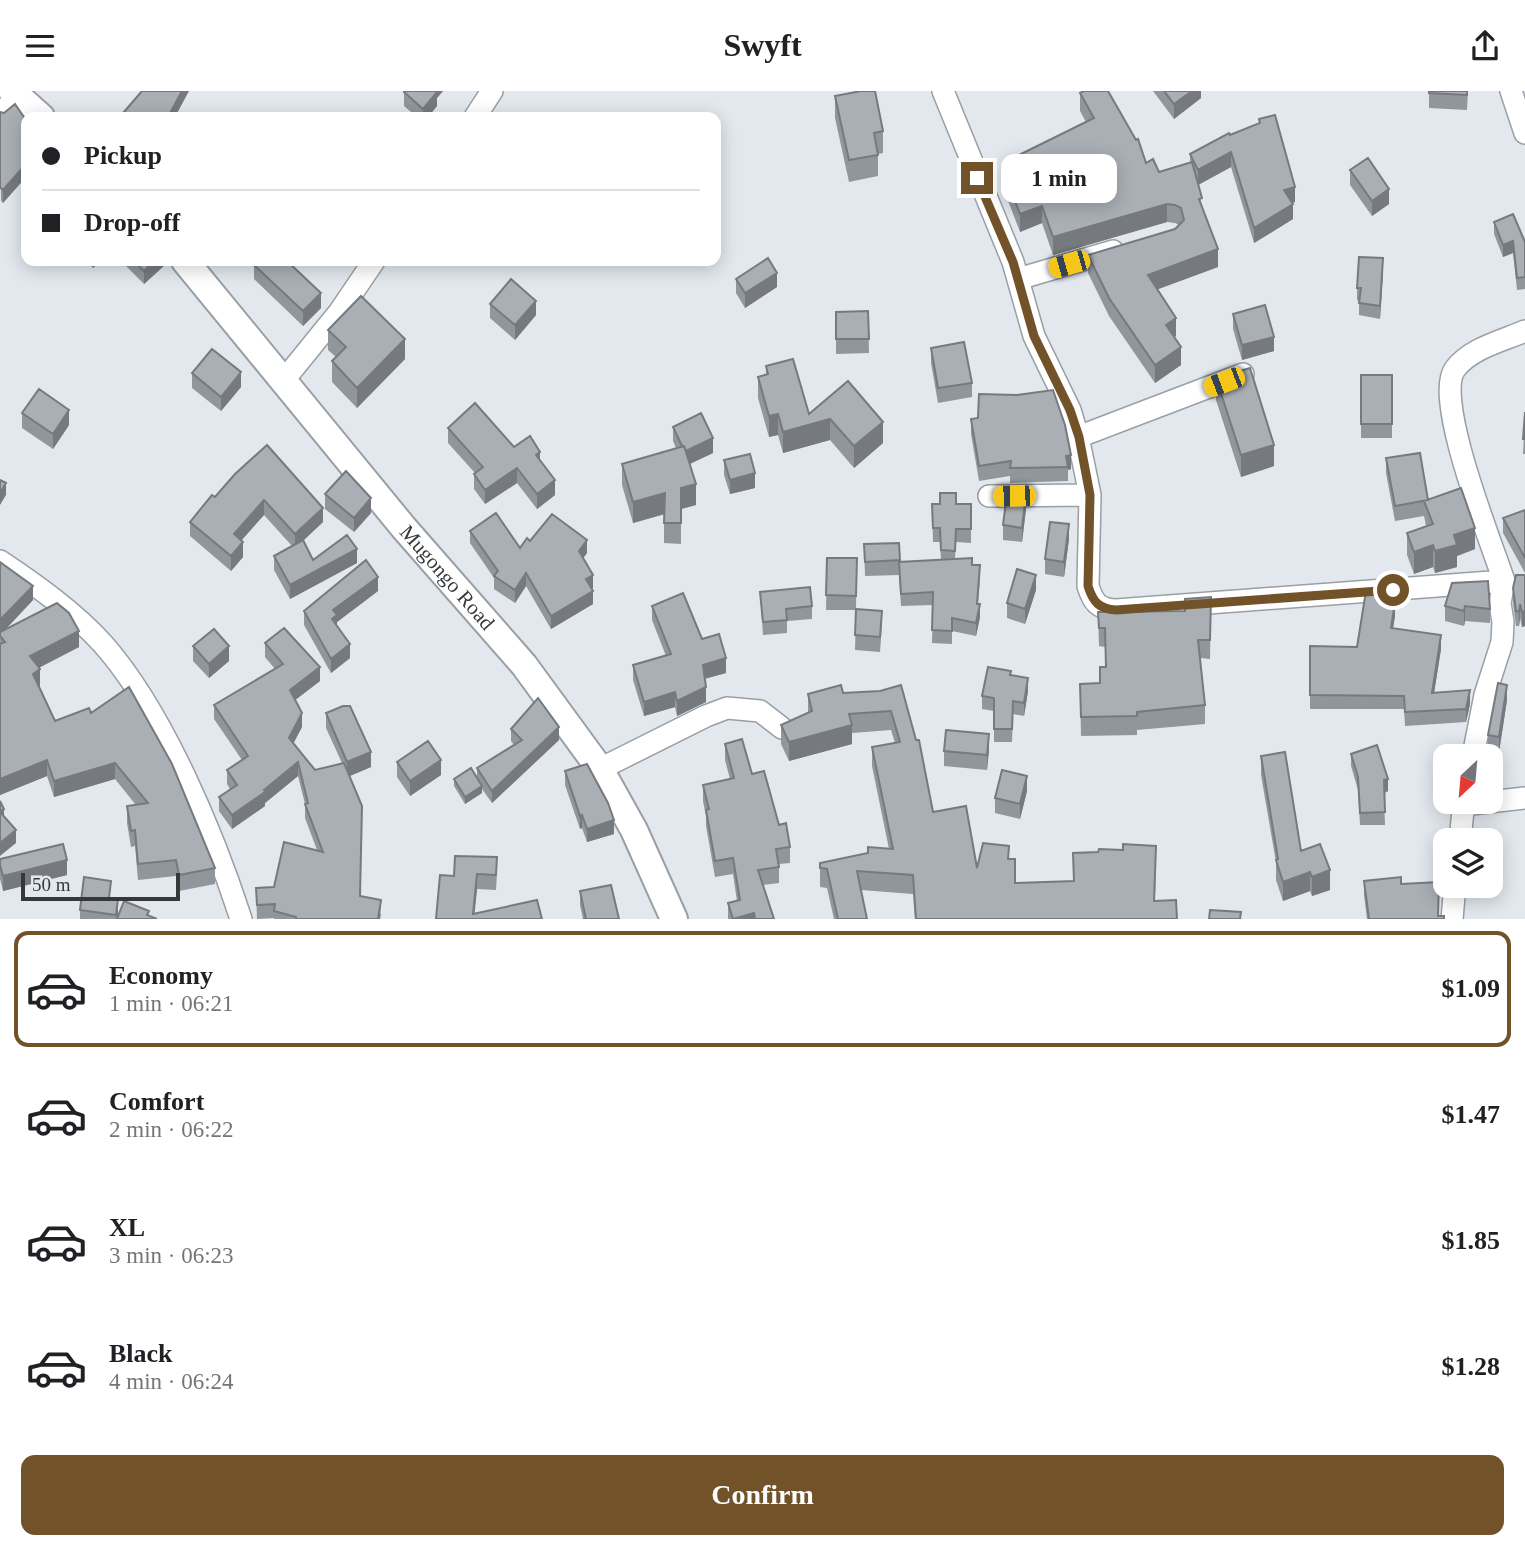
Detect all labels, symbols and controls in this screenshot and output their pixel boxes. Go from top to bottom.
icon: menu [21,27,59,65]
text: Swyft [723,27,802,63]
icon: share [1466,27,1504,65]
text: Pickup [84,141,162,170]
callout: 1 min [1002,153,1117,203]
route end [961,162,993,194]
text: 1 min [1031,166,1087,191]
text: Drop-off [84,208,180,237]
car [1046,248,1093,280]
car [1201,365,1248,399]
car [993,485,1036,507]
street label: Mugongo Road [395,520,500,635]
route start [1377,574,1409,606]
north arrow [1433,744,1503,814]
map controls [1433,744,1503,898]
button: layers [1433,828,1503,898]
scale bar [21,870,180,902]
text: 50 m [32,874,71,895]
icon: car [25,958,88,1021]
text: Economy [109,961,213,990]
text: $1.09 [1442,974,1500,1003]
text: 1 min · 06:21 [109,991,234,1016]
icon: car [25,1084,88,1147]
text: Comfort [109,1087,204,1116]
text: $1.47 [1442,1100,1500,1129]
text: 2 min · 06:22 [109,1117,234,1142]
icon: car [25,1210,88,1273]
text: XL [109,1213,145,1242]
text: $1.85 [1442,1226,1500,1255]
text: 3 min · 06:23 [109,1243,234,1268]
icon: car [25,1336,88,1399]
text: Black [109,1339,173,1368]
text: $1.28 [1442,1352,1500,1381]
text: 4 min · 06:24 [109,1369,234,1394]
button: Confirm [21,1455,1504,1535]

